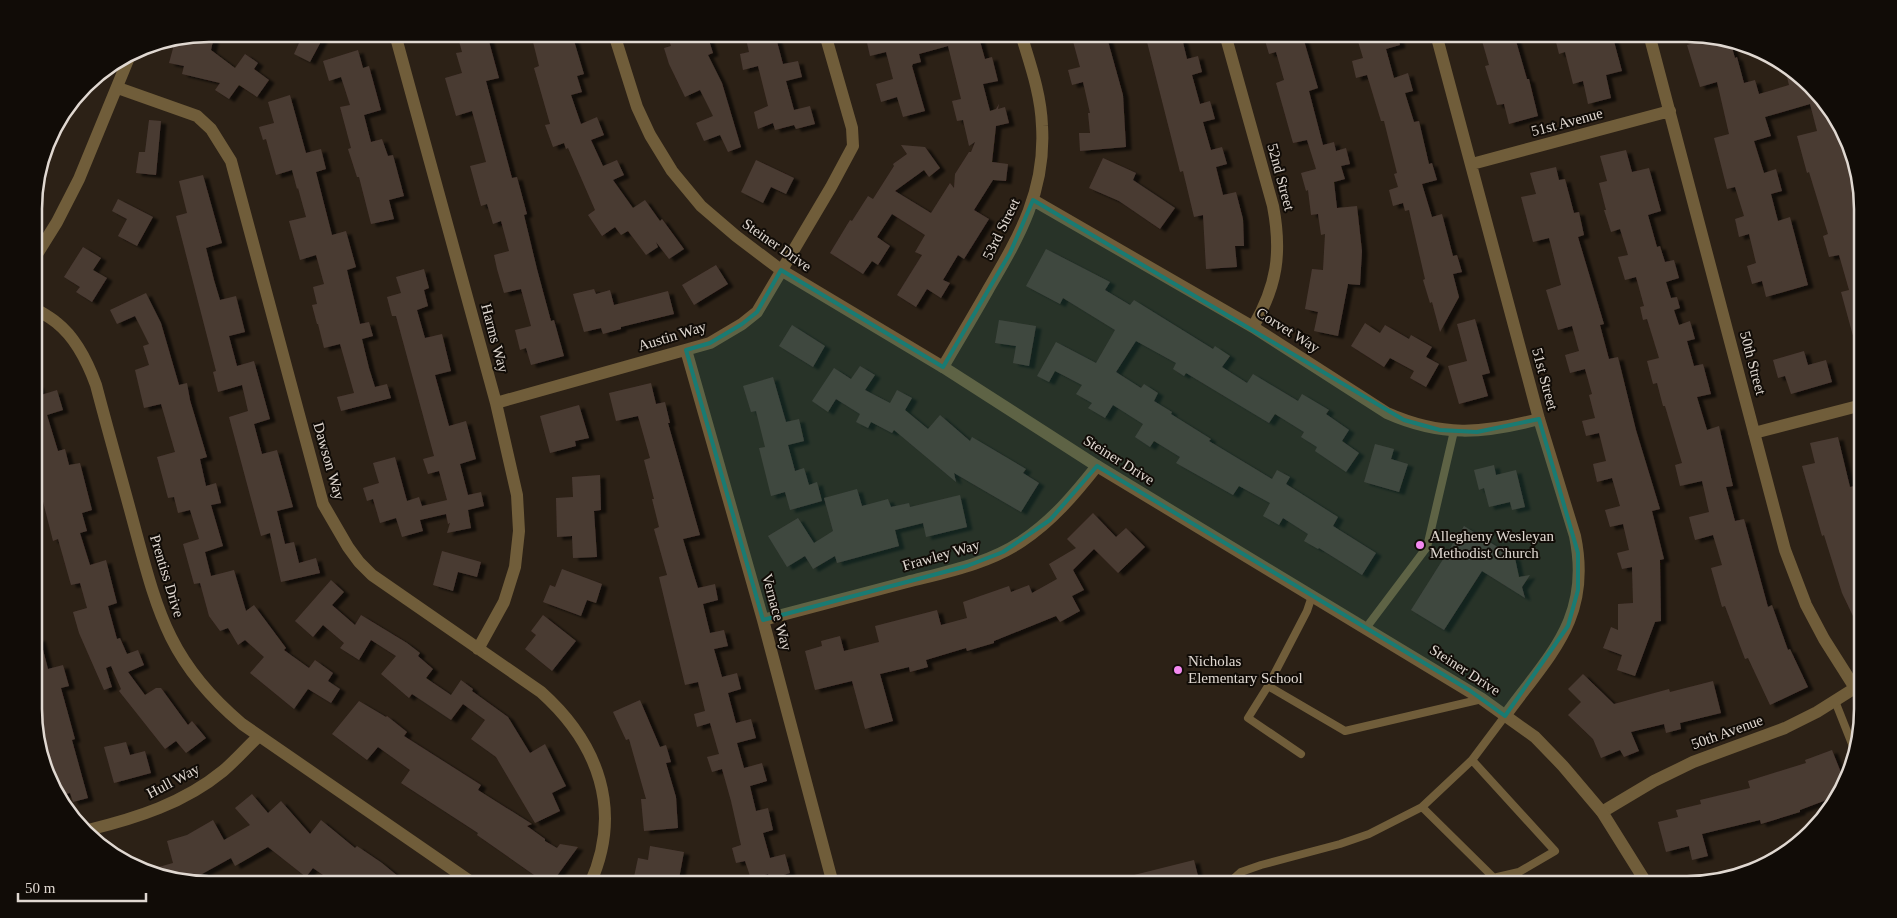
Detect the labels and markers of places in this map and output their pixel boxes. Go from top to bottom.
place label: Allegheny Wesleyan Methodist Church [1430,528,1554,561]
marker: Allegheny Wesleyan Methodist Church [1414,539,1426,551]
place label: Nicholas Elementary School [1188,653,1303,686]
marker: Nicholas Elementary School [1172,664,1184,676]

